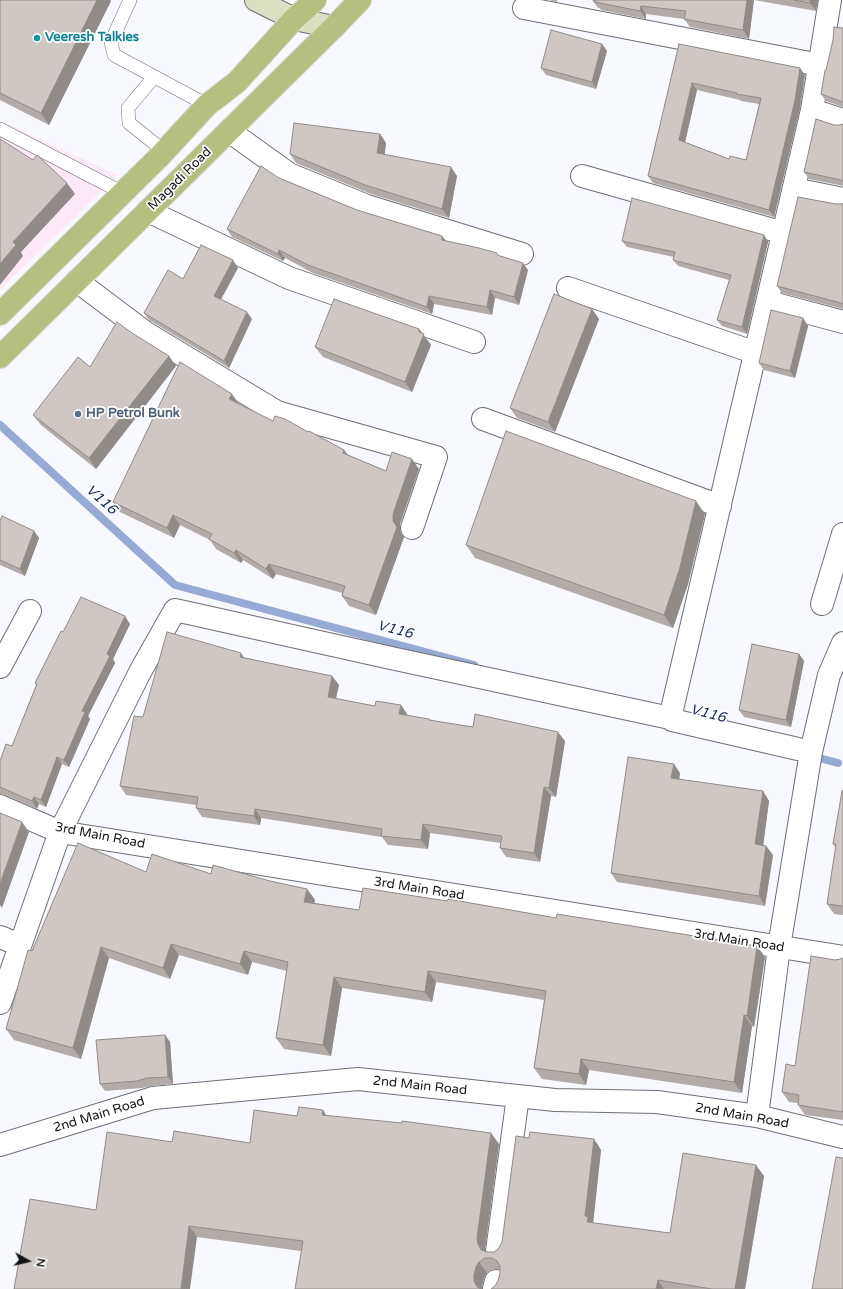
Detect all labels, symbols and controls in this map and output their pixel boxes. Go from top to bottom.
place label: Veeresh Talkies [45,30,139,46]
marker: Veeresh Talkies [32,33,42,43]
street label: Magadi Road [145,144,215,214]
place label: HP Petrol Bunk [86,406,180,422]
marker: HP Petrol Bunk [73,409,83,419]
water label: V116 [82,482,120,518]
water label: V116 [375,617,415,643]
water label: V116 [688,701,728,727]
street label: 3rd Main Road [54,820,146,852]
street label: 3rd Main Road [373,874,465,904]
street label: 3rd Main Road [693,926,785,956]
street label: 2nd Main Road [372,1073,468,1099]
street label: 2nd Main Road [51,1094,147,1136]
street label: 2nd Main Road [694,1100,790,1132]
north arrow [8,1241,48,1281]
text: N [33,1257,47,1268]

